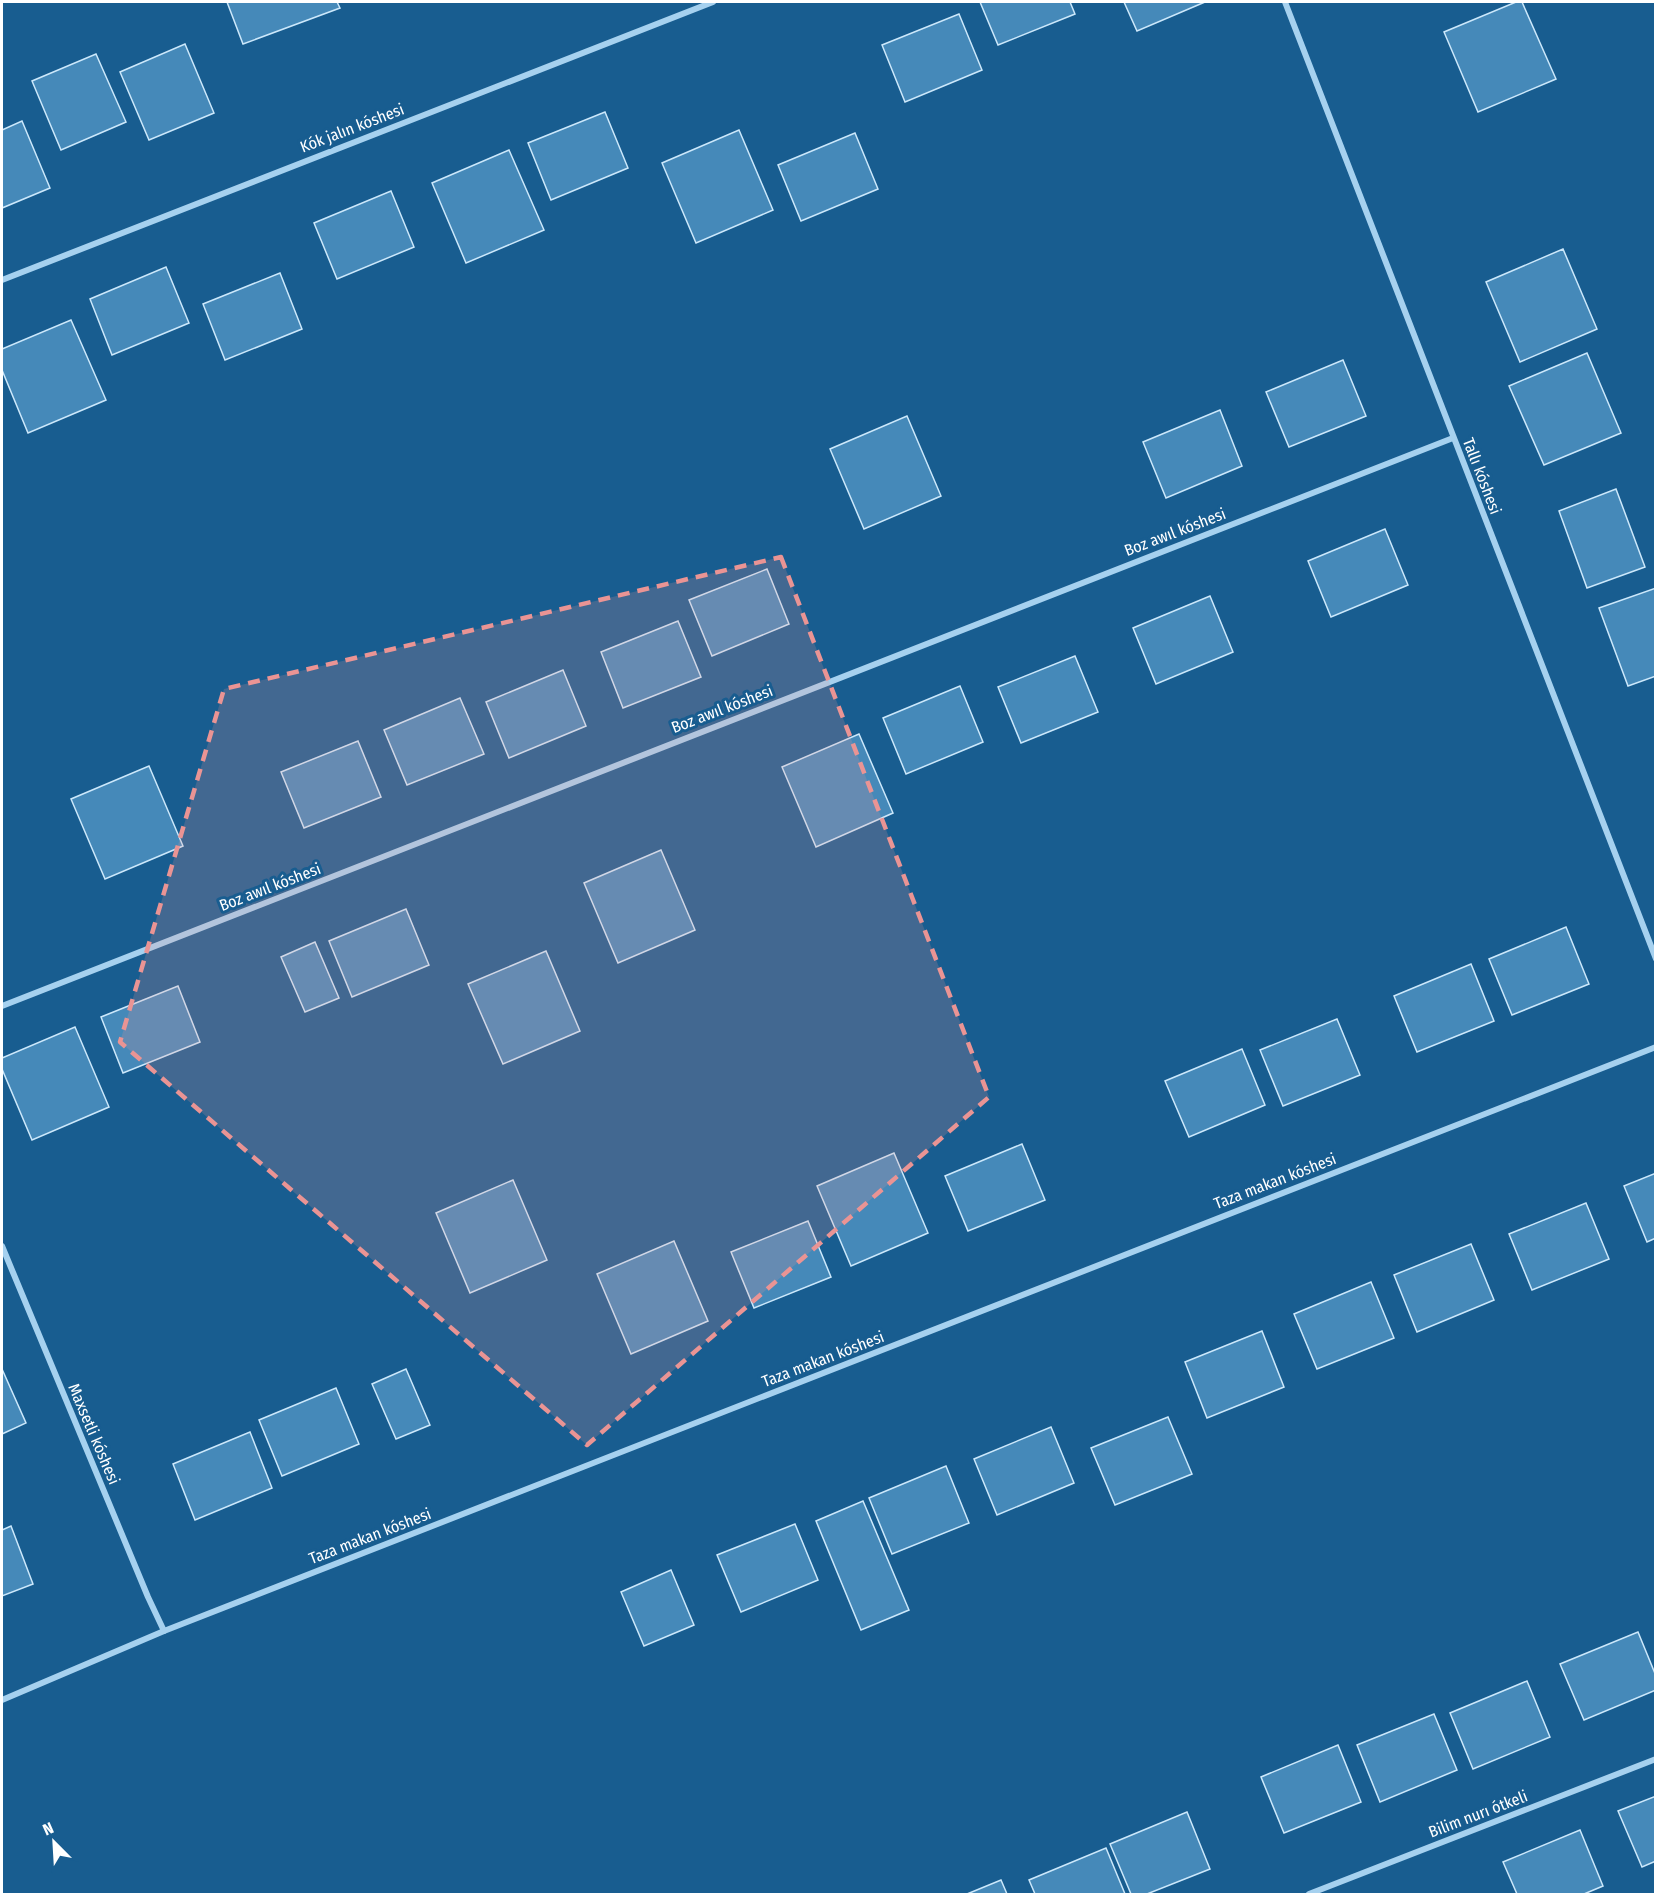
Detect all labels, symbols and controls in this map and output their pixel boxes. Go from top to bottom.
street label: Kók jalın kóshesi [297,99,407,157]
street label: Tallı kóshesi [1459,435,1505,517]
street label: Boz awıl kóshesi [1122,504,1228,560]
street label: Boz awıl kóshesi [669,681,775,737]
street label: Boz awıl kóshesi [217,859,323,915]
street label: Taza makan kóshesi [1211,1149,1339,1213]
street label: Taza makan kóshesi [759,1327,887,1391]
street label: Maxsetli kóshesi [64,1381,124,1487]
street label: Taza makan kóshesi [306,1504,434,1568]
street label: Bilim nurı ótkeli [1426,1786,1530,1842]
north arrow [24,1812,84,1872]
text: N [40,1818,56,1839]

